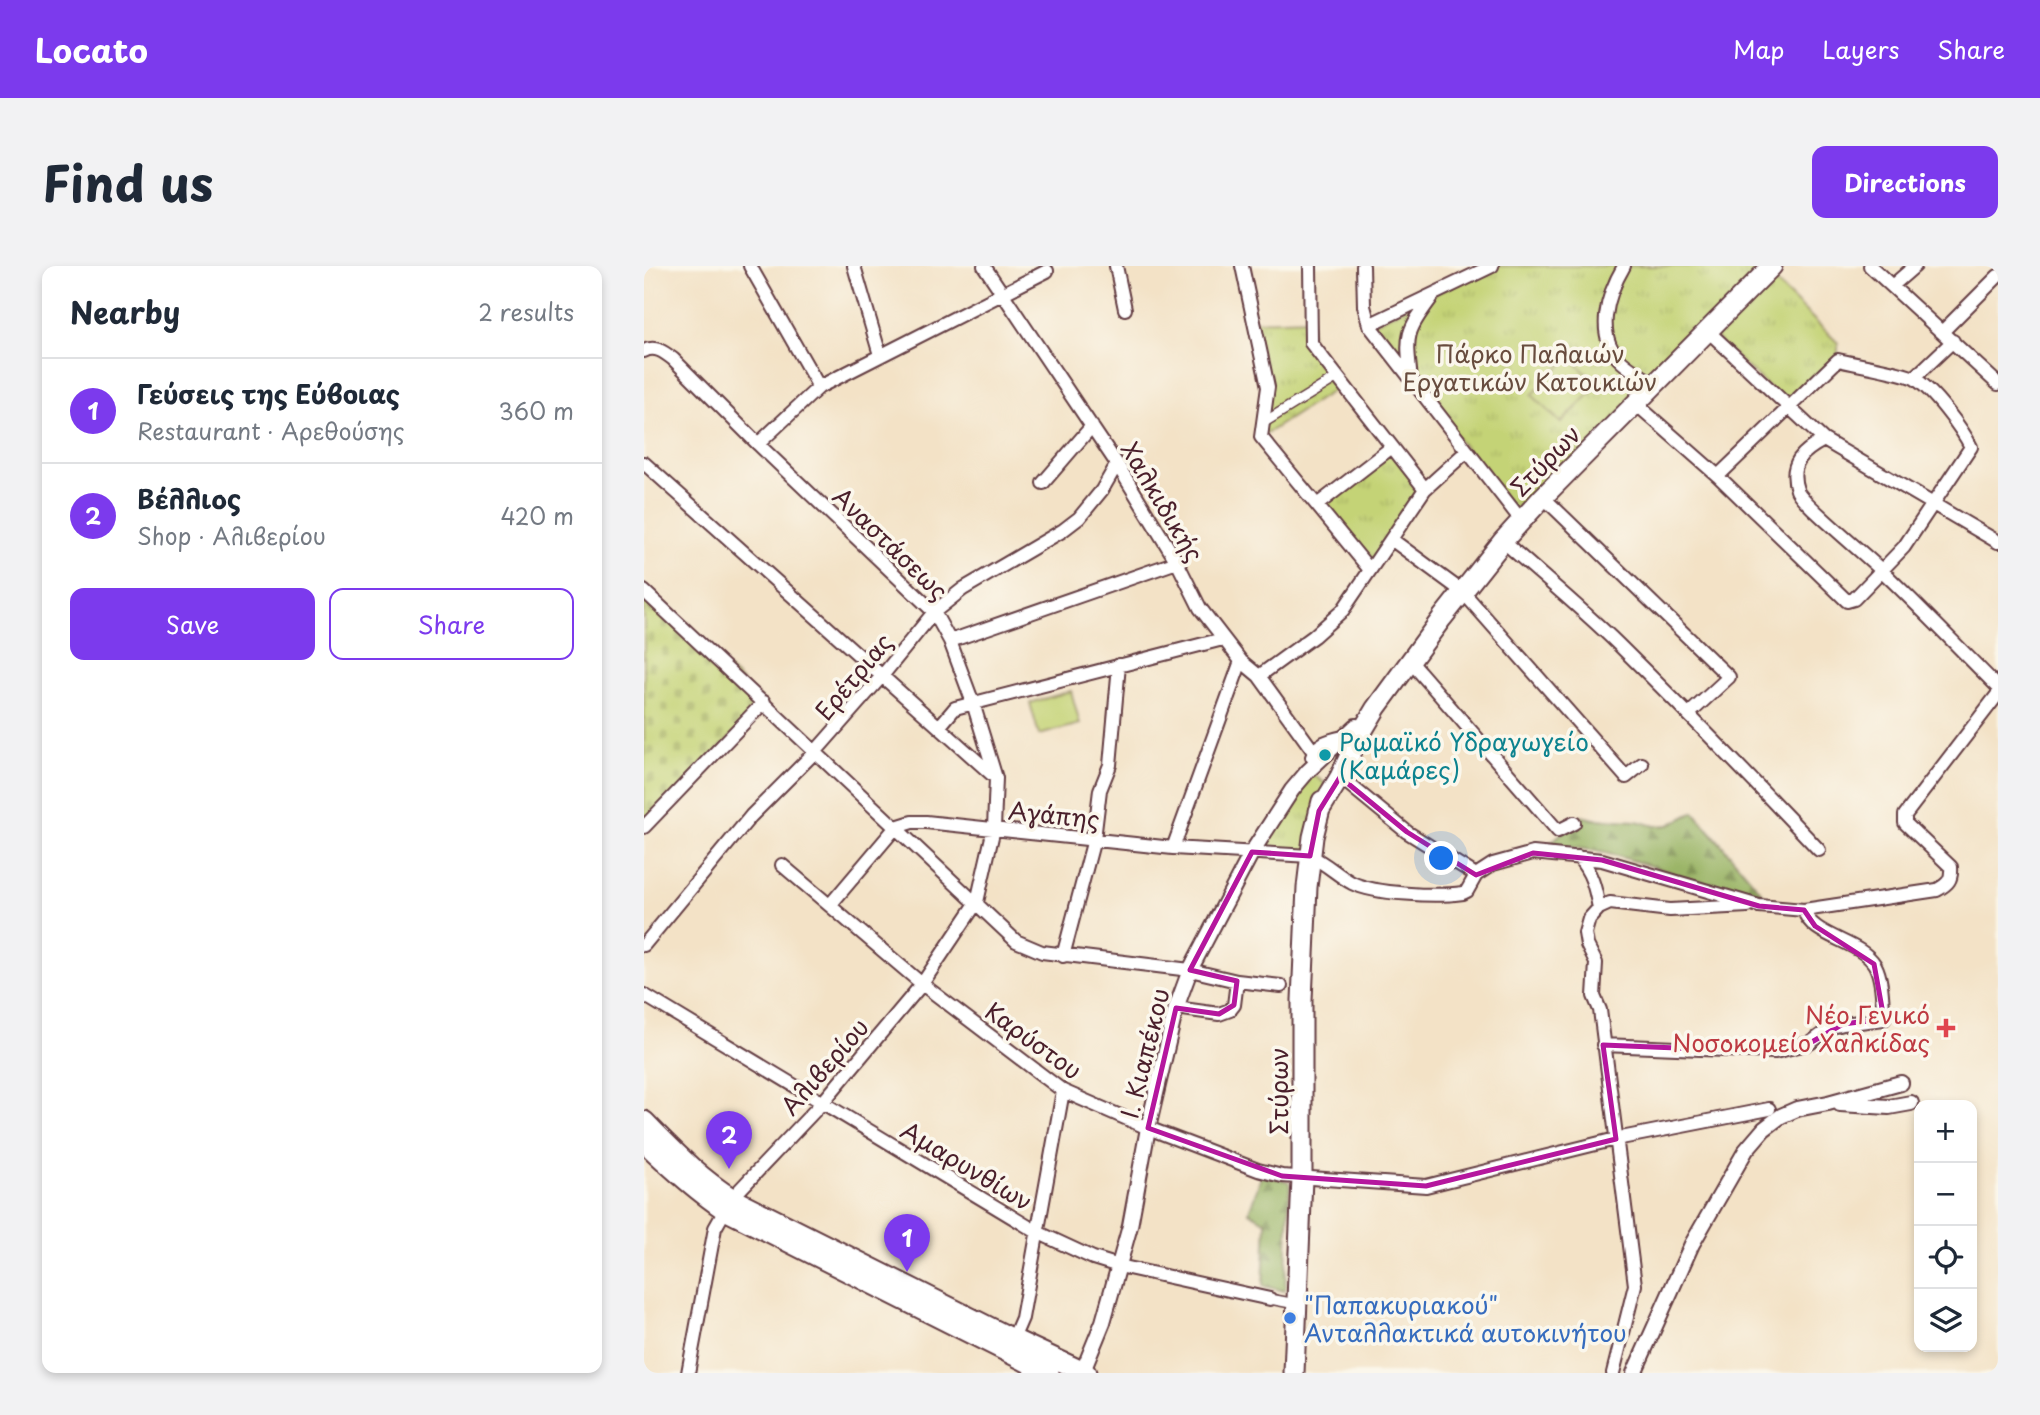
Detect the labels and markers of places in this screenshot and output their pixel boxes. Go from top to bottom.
place label: Ρωμαϊκό Υδραγωγείο (Καμάρες) [1339,723,1589,787]
marker: Ρωμαϊκό Υδραγωγείο (Καμάρες) [1317,747,1333,763]
place label: Νέο Γενικό Νοσοκομείο Χαλκίδας [1672,996,1930,1060]
marker: Νέο Γενικό Νοσοκομείο Χαλκίδας [1936,1018,1956,1038]
pin: 2 [706,1111,752,1169]
pin: 1 [884,1214,930,1272]
place label: "Παπακυριακού" Ανταλλακτικά αυτοκινήτου [1304,1286,1627,1350]
marker: "Παπακυριακού" Ανταλλακτικά αυτοκινήτου [1282,1310,1298,1326]

